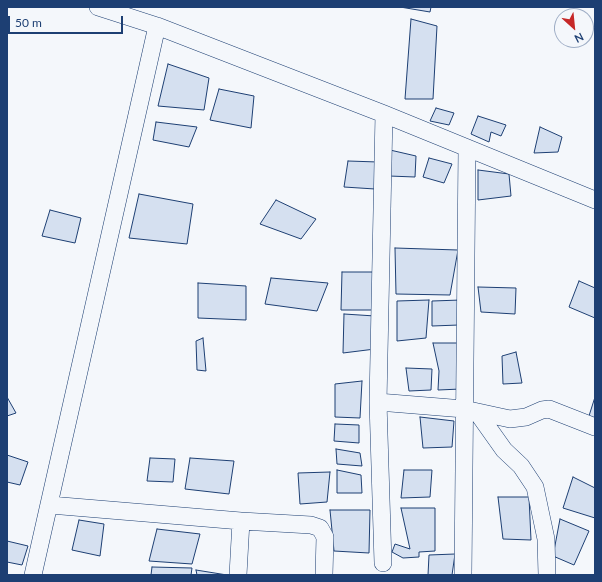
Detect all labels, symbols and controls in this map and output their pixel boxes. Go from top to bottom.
scale bar [10,8,125,34]
north arrow [554,8,594,48]
text: 50 m [15,15,42,30]
text: N [572,31,586,46]

